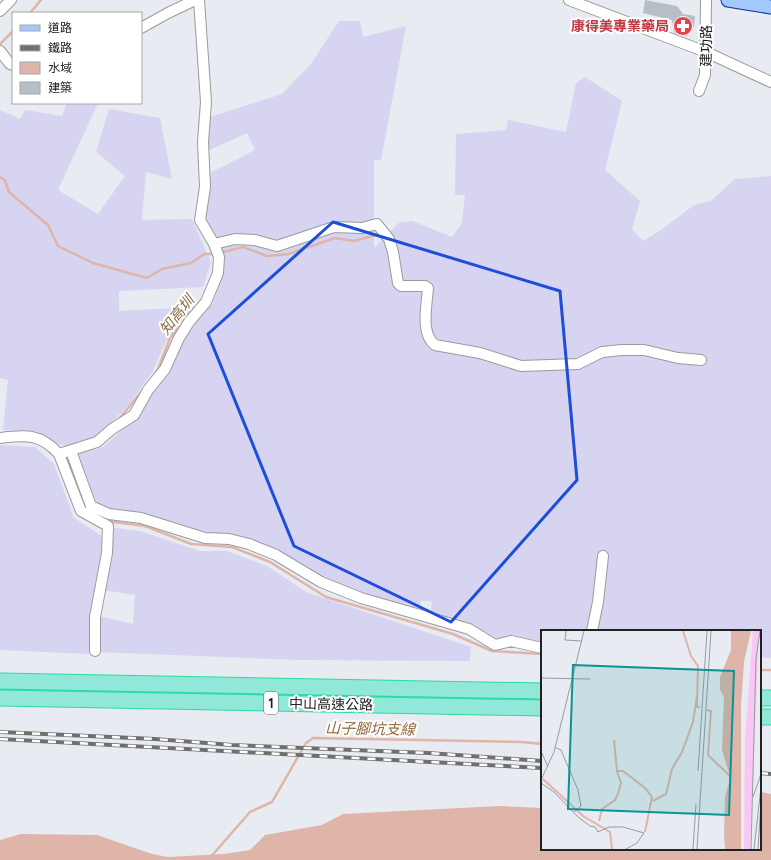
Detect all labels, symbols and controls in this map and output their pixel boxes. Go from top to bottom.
legend [12,12,142,104]
pharmacy icon: 康得美專業藥局 [672,15,694,37]
place label: 康得美專業藥局 [571,18,669,35]
text: 道路 [48,21,72,35]
street label: 建功路 [698,25,715,67]
text: 鐵路 [48,41,72,55]
text: 水域 [48,61,72,75]
text: 建築 [48,81,72,95]
water label: 知高圳 [156,290,199,338]
inset map [541,630,761,850]
road number: 1 [264,692,278,714]
street label: 中山高速公路 [289,695,373,714]
water label: 山子腳坑支線 [325,719,417,739]

